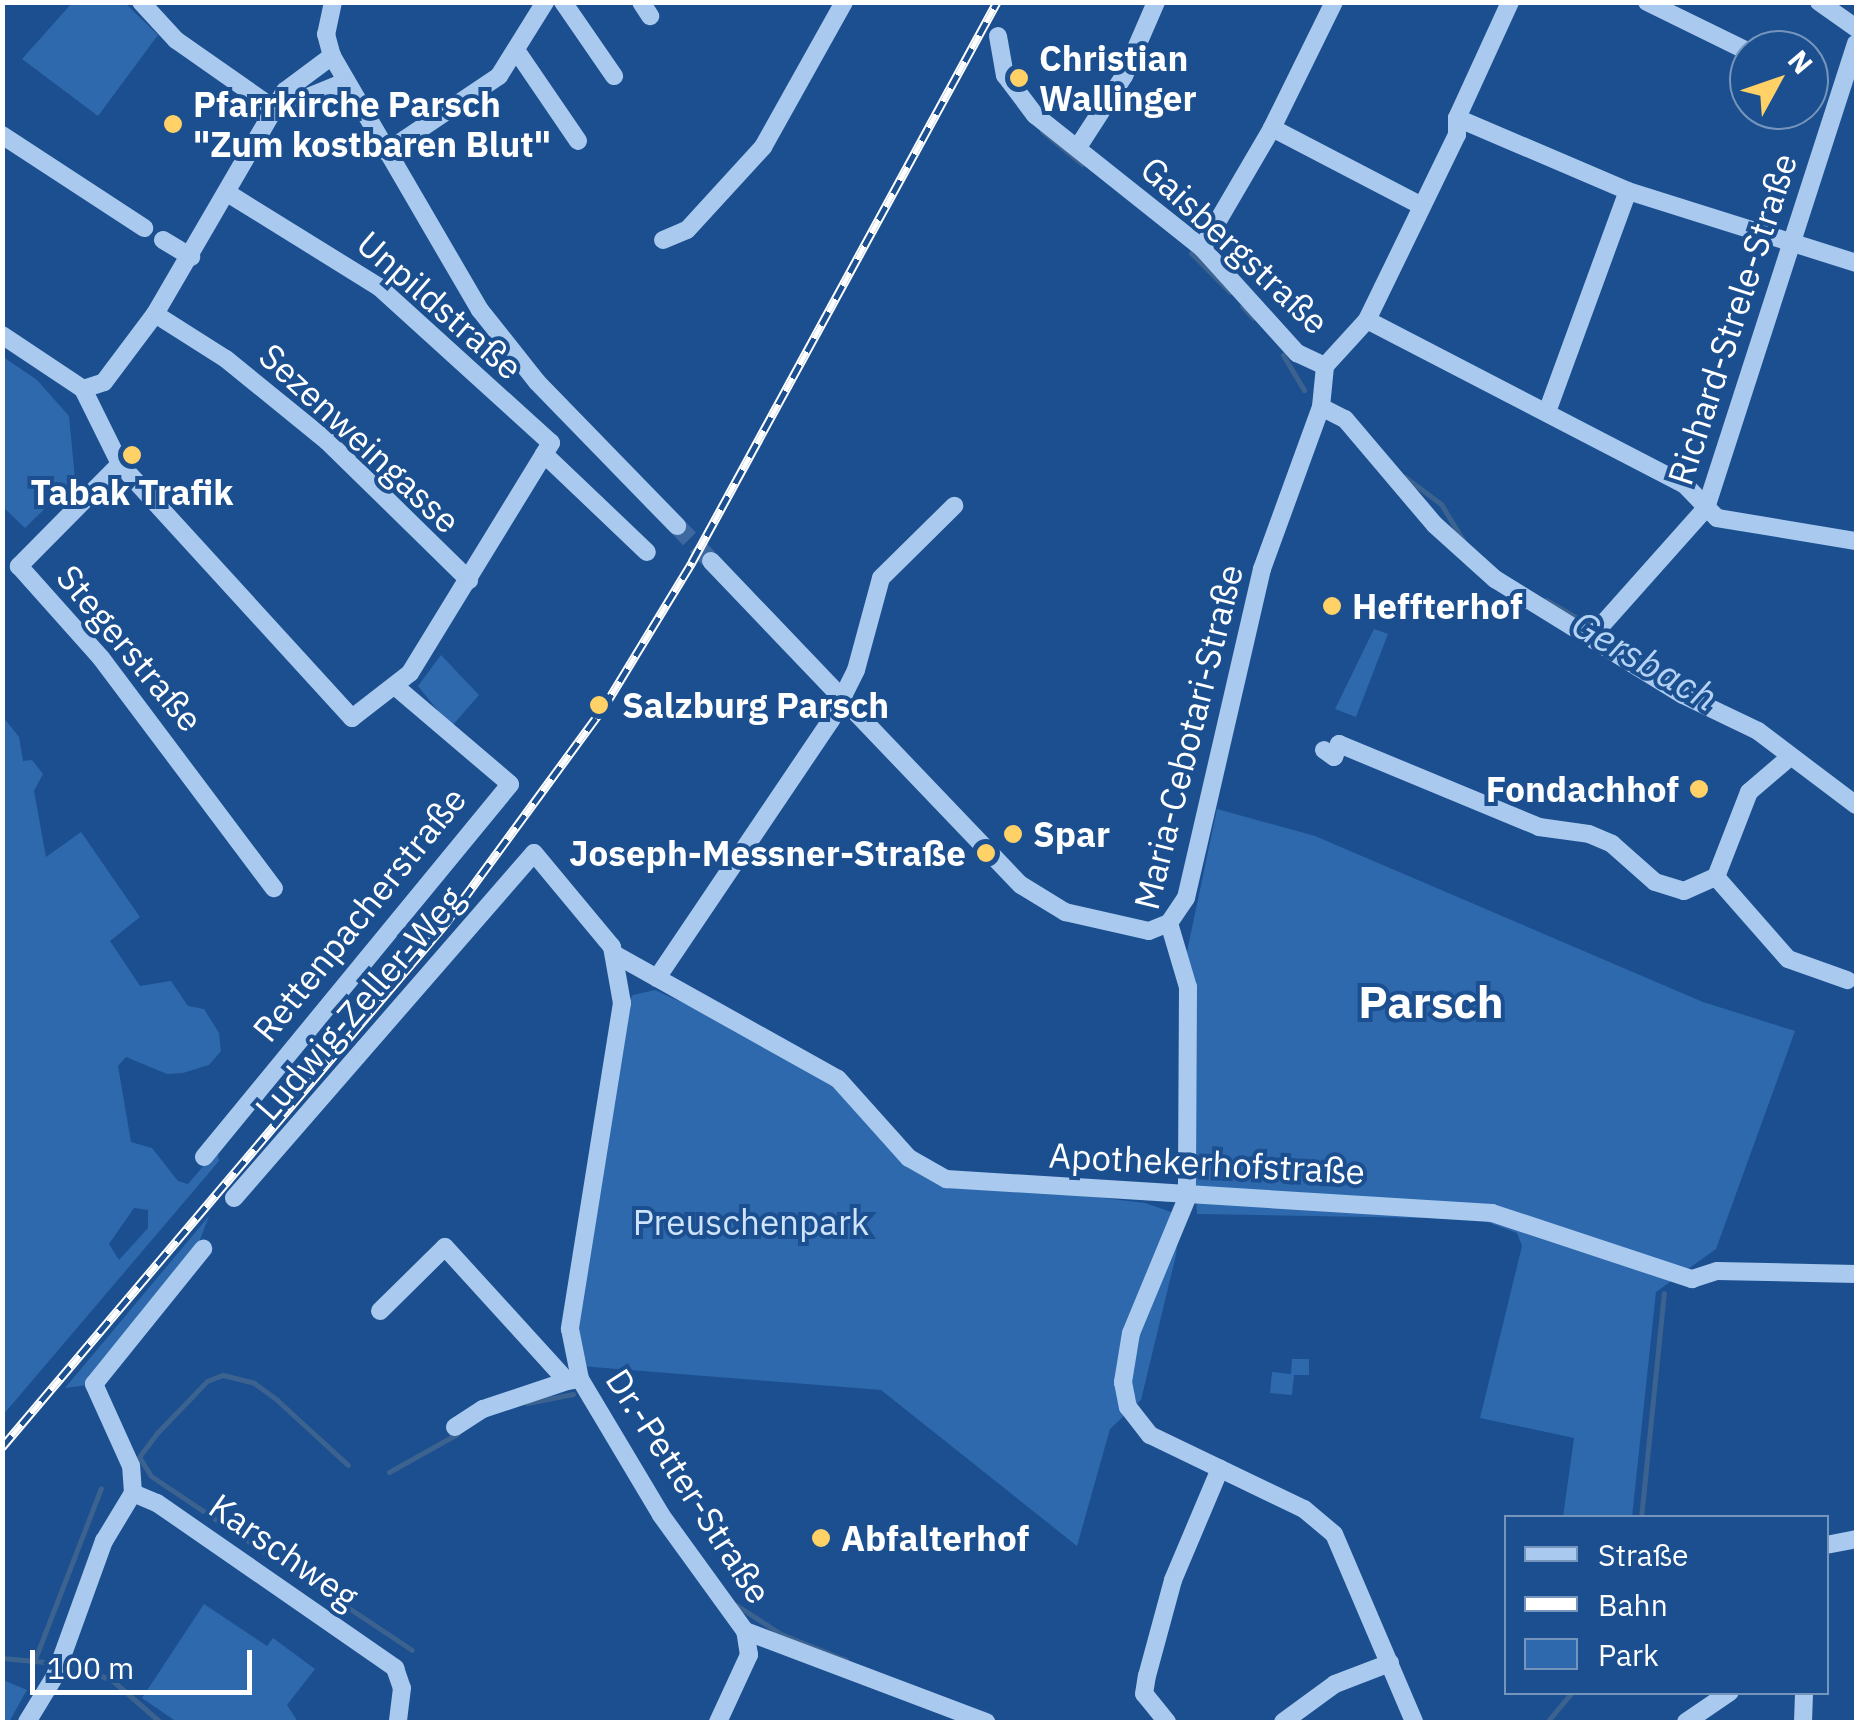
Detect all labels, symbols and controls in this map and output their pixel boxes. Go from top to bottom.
north arrow [1729,30,1829,130]
place label: Christian Wallinger [1039,37,1197,119]
text: N [1780,42,1822,81]
marker: Christian Wallinger [1008,67,1030,89]
place label: Pfarrkirche Parsch "Zum kostbaren Blut" [193,83,551,165]
marker: Pfarrkirche Parsch "Zum kostbaren Blut" [162,113,184,135]
street label: Gaisbergstraße [1133,147,1337,343]
street label: Richard-Strele-Straße [1659,148,1805,490]
street label: Unpildstraße [349,222,531,388]
street label: Sezenweingasse [251,334,469,542]
marker: Tabak Trafik [121,444,143,466]
place label: Tabak Trafik [31,471,233,513]
street label: Stegerstraße [48,556,212,740]
street label: Maria-Cebotari-Straße [1125,560,1251,914]
place label: Heffterhof [1352,585,1523,627]
marker: Heffterhof [1321,595,1343,617]
water label: Gersbach [1564,600,1726,720]
place label: Salzburg Parsch [622,684,889,726]
marker: Salzburg Parsch [586,692,612,718]
place label: Fondachhof [1486,768,1679,810]
street label: Rettenpacherstraße [244,778,474,1050]
marker: Fondachhof [1688,778,1710,800]
place label: Spar [1033,813,1110,855]
marker: Spar [1002,823,1024,845]
place label: Joseph-Messner-Straße [569,832,966,874]
marker: Joseph-Messner-Straße [975,842,997,864]
street label: Ludwig-Zeller-Weg [246,878,472,1128]
district label: Parsch [1358,975,1504,1029]
street label: Apothekerhofstraße [1048,1134,1366,1192]
park label: Preuschenpark [633,1201,869,1243]
street label: Dr.-Petter-Straße [598,1361,780,1611]
street label: Karschweg [202,1484,366,1618]
legend [1504,1515,1829,1695]
place label: Abfalterhof [841,1517,1029,1559]
marker: Abfalterhof [810,1527,832,1549]
text: Straße [1598,1535,1689,1574]
text: Bahn [1598,1585,1668,1624]
scale bar [35,1630,258,1692]
text: Park [1598,1635,1659,1674]
text: 100 m [47,1648,134,1687]

